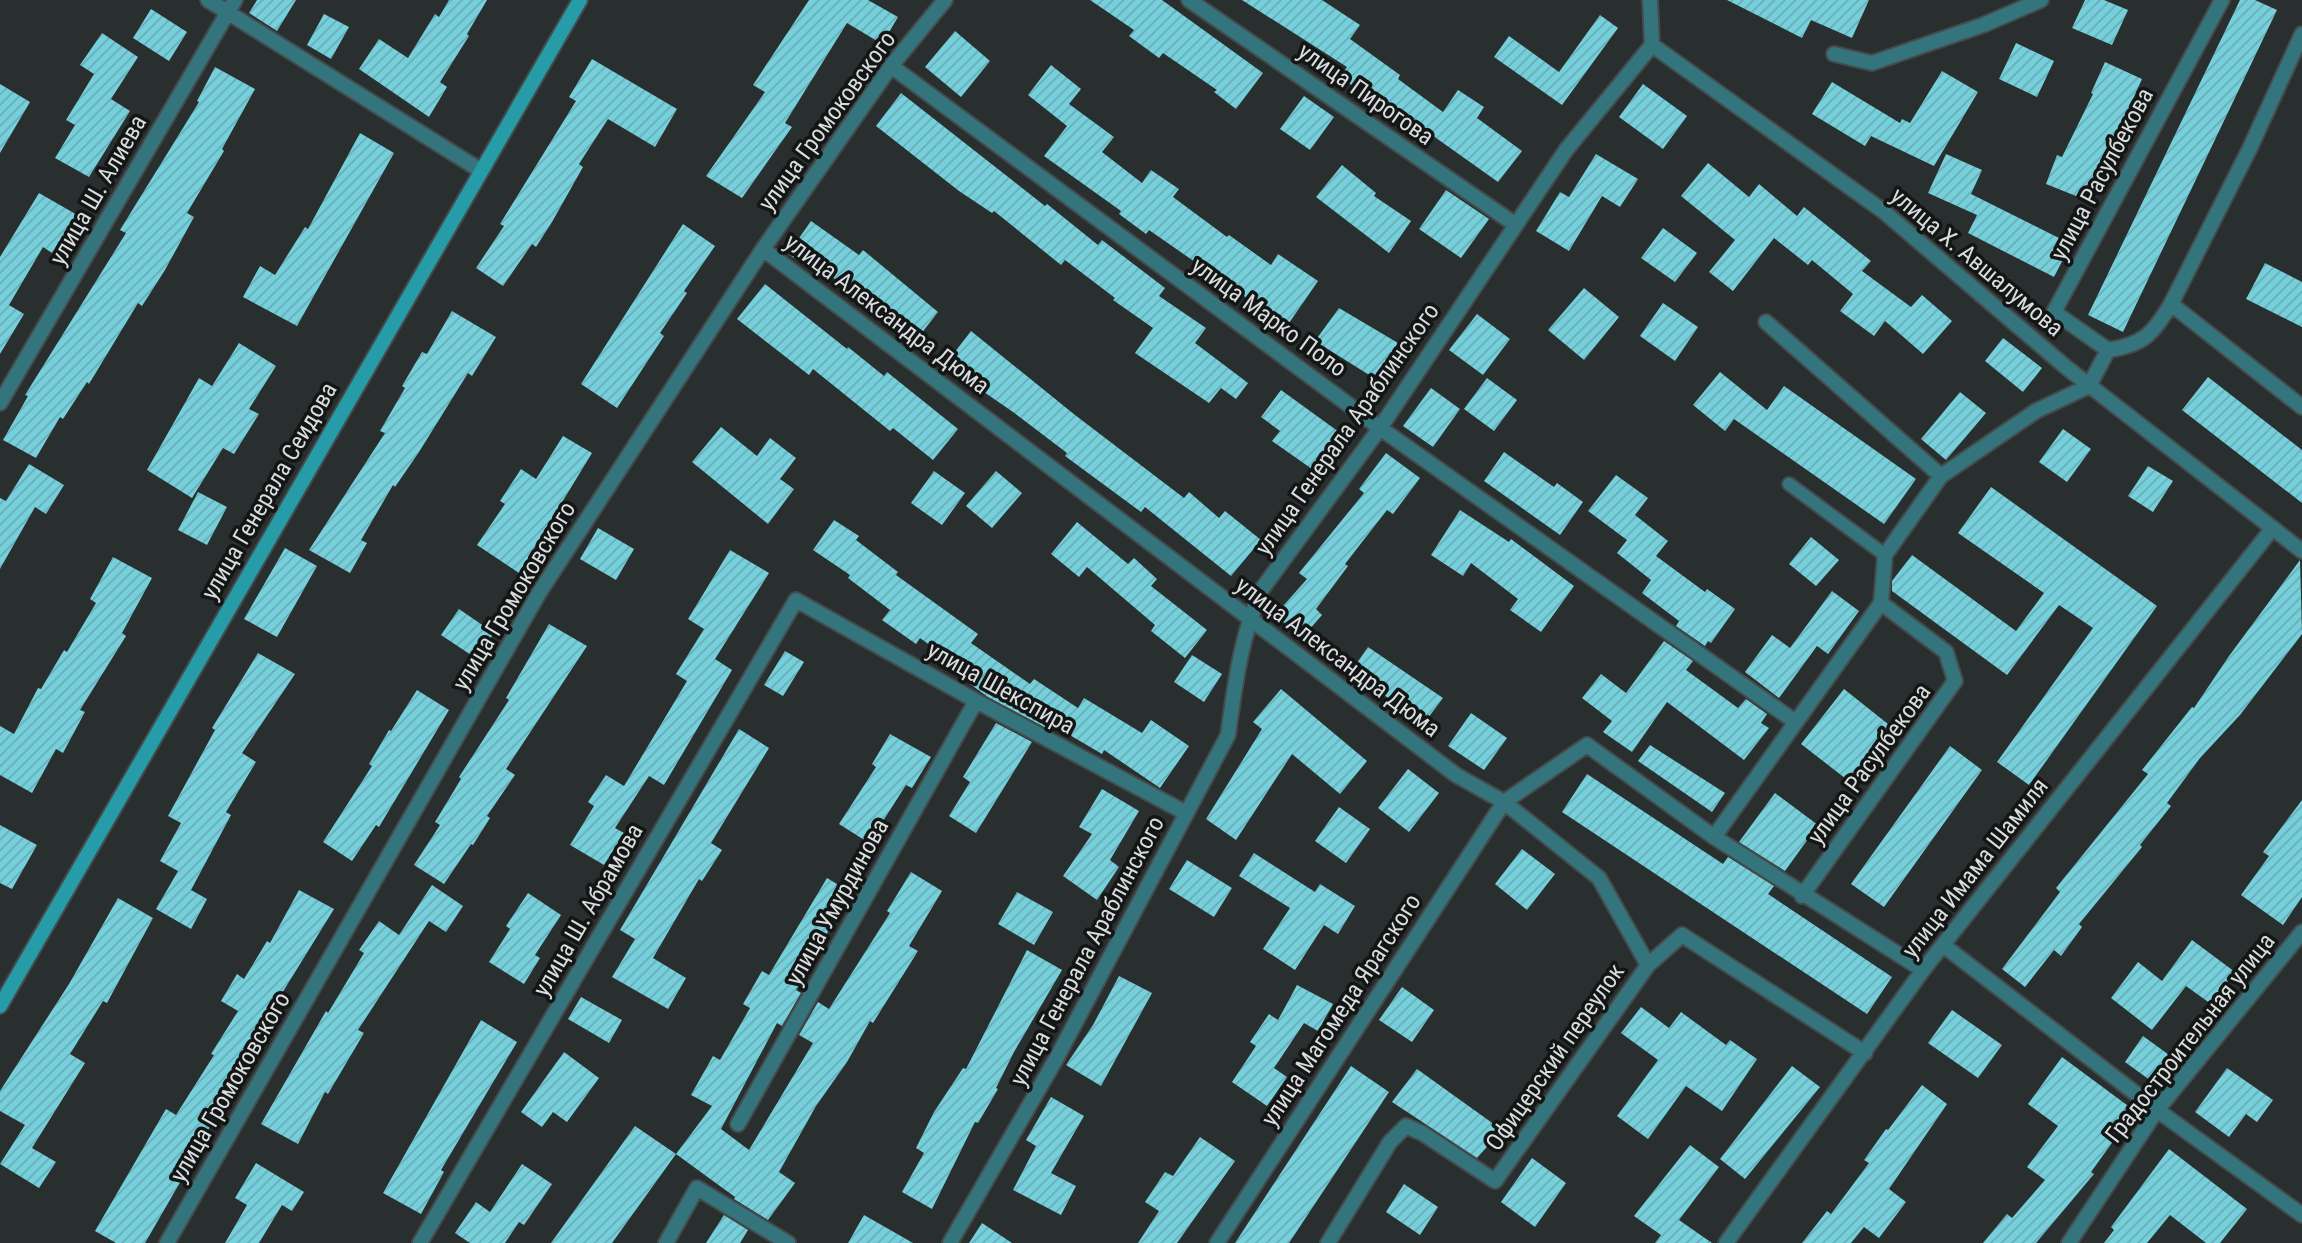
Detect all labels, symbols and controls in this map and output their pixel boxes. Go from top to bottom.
street label: улица Громоковского [753,26,901,216]
street label: улица Пирогова [1293,37,1439,151]
street label: улица Расулбекова [2045,83,2159,265]
street label: улица Ш. Алиева [44,110,152,270]
street label: улица Х. Авшалумова [1885,182,2069,342]
street label: улица Александра Дюма [779,228,995,400]
street label: улица Марко Поло [1186,251,1352,383]
street label: улица Генерала Араблинского [1249,298,1445,560]
street label: улица Генерала Сеидова [195,377,343,605]
street label: улица Громоковского [447,497,581,695]
street label: улица Александра Дюма [1230,571,1446,743]
street label: улица Шекспира [922,636,1080,740]
street label: улица Расулбекова [1802,679,1936,849]
street label: улица Имама Шамиля [1896,772,2054,964]
street label: улица Генерала Араблинского [1004,812,1170,1090]
street label: улица Умурдинова [780,814,894,990]
street label: улица Ш. Абрамова [527,819,649,1001]
street label: улица Магомеда Ярагского [1255,889,1427,1131]
street label: Градостроительная улица [2100,928,2280,1148]
street label: Офицерский переулок [1480,958,1630,1156]
street label: улица Громоковского [164,987,296,1187]

